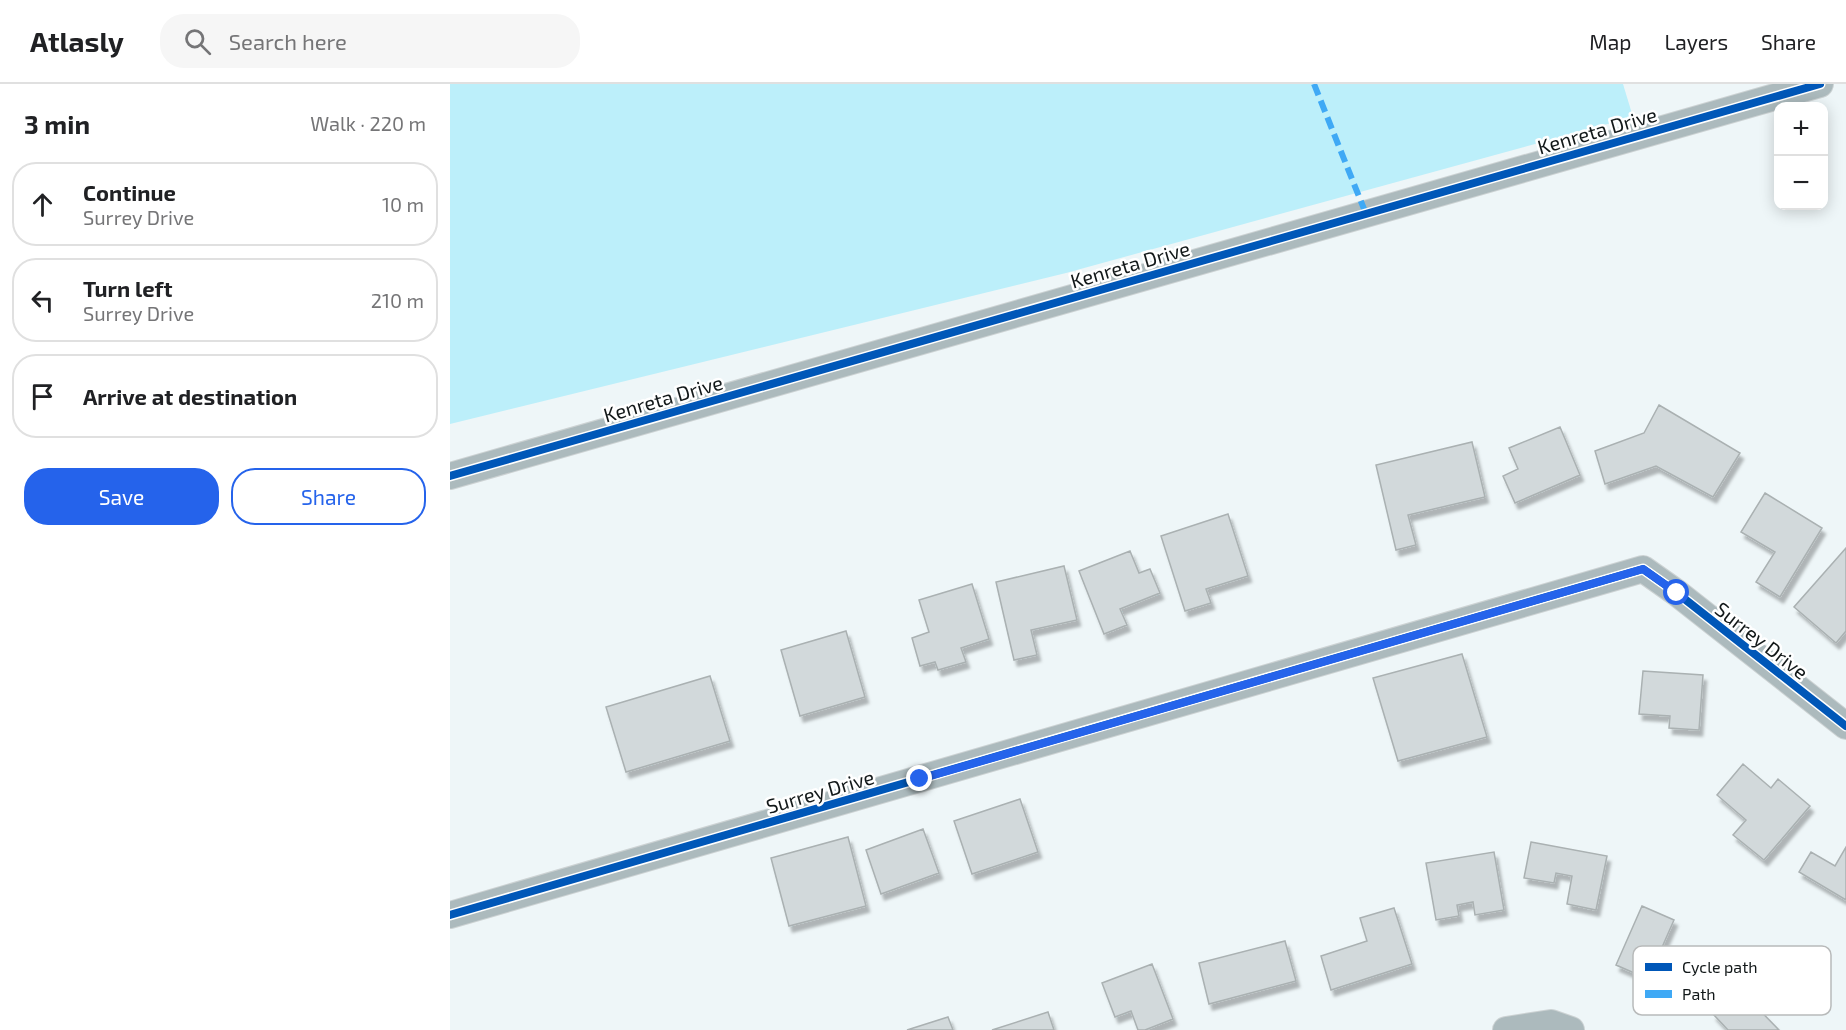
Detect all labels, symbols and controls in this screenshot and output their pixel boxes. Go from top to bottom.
search box [160,14,580,68]
text: Atlasly [30,24,124,58]
icon: search [181,25,214,58]
text: Search here [229,28,347,54]
text: Map [1589,29,1631,54]
text: Layers [1664,29,1728,54]
text: Share [1761,29,1816,54]
street label: Kenreta Drive [1535,102,1659,158]
map controls [1774,102,1828,210]
button: + [1774,102,1828,156]
text: 3 min [24,108,90,139]
text: Walk · 220 m [310,111,426,135]
button: − [1774,156,1828,210]
text: Continue [83,179,176,205]
icon: ahead [26,188,59,221]
text: 10 m [382,192,424,216]
text: Surrey Drive [83,205,194,229]
street label: Kenreta Drive [1068,236,1192,292]
text: Turn left [83,275,172,301]
icon: left [26,284,59,317]
text: 210 m [371,288,424,312]
text: Surrey Drive [83,301,194,325]
street label: Kenreta Drive [601,370,725,426]
icon: arrive [26,380,59,413]
text: Arrive at destination [83,383,297,409]
button: Save [24,468,219,525]
button: Share [231,468,426,525]
route start [1663,579,1689,605]
street label: Surrey Drive [1711,596,1813,684]
street label: Surrey Drive [763,764,877,818]
route end [906,765,932,791]
legend [1633,946,1831,1015]
text: Cycle path [1682,957,1758,976]
text: Path [1682,984,1716,1003]

